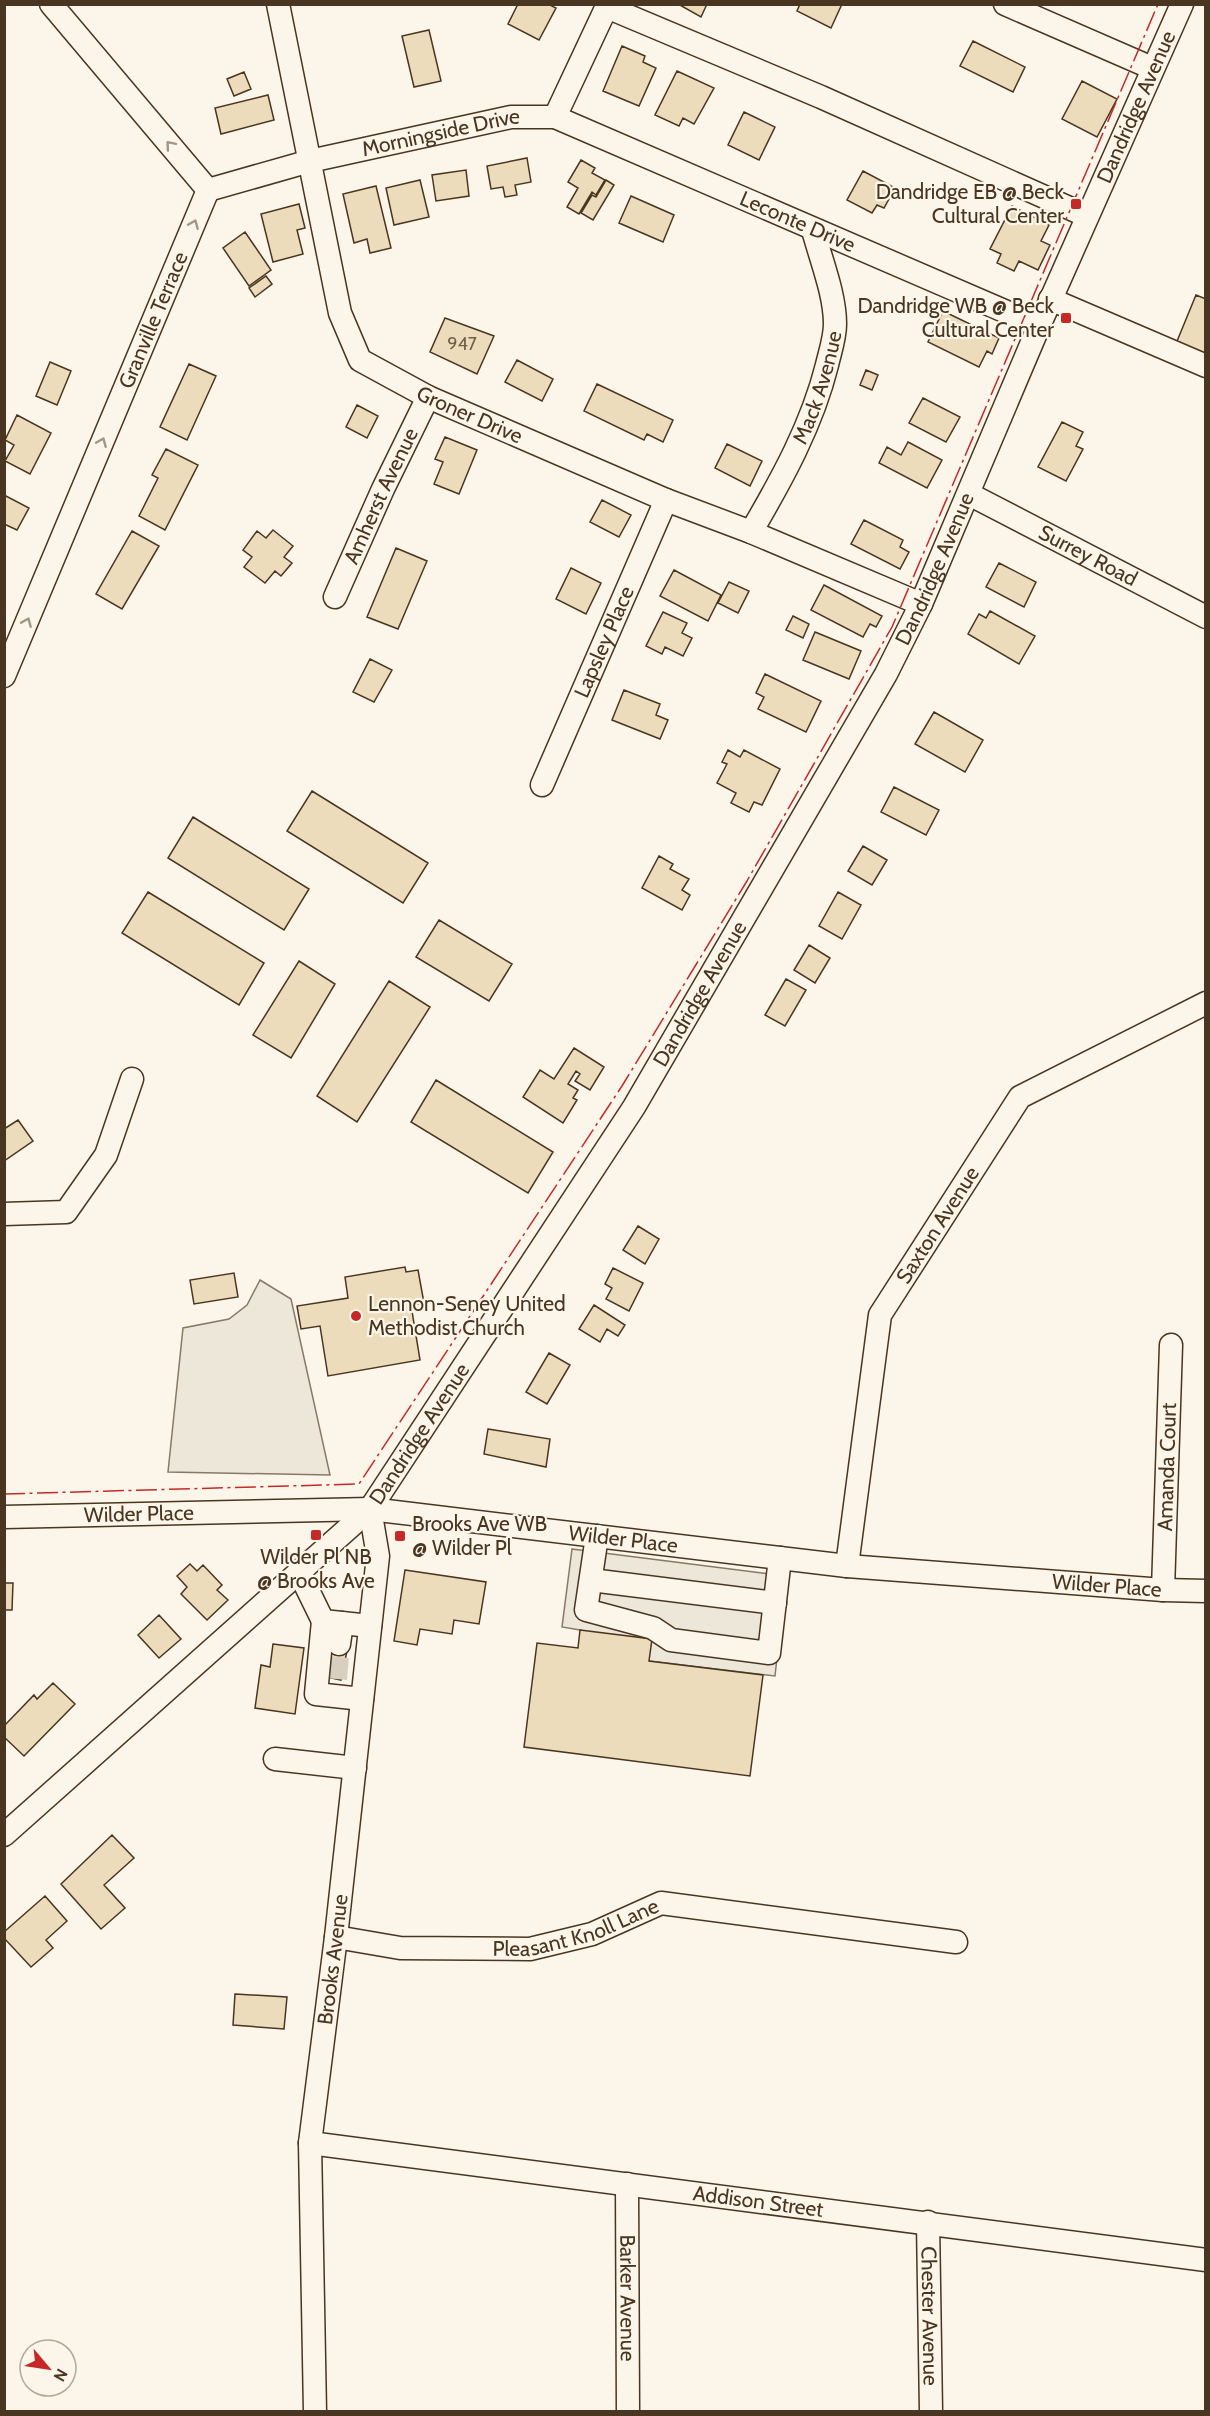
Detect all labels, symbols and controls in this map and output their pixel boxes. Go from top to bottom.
street label: Dandridge Avenue [1091,27,1181,187]
street label: Morningside Drive [359,104,520,161]
one-way arrow [166,141,177,152]
place label: Dandridge EB @ Beck Cultural Center [876,179,1065,228]
street label: Leconte Drive [736,185,859,257]
marker: Dandridge EB @ Beck Cultural Center [1069,197,1083,211]
one-way arrow [187,219,199,230]
street label: Granville Terrace [113,248,193,392]
place label: Dandridge WB @ Beck Cultural Center [857,293,1055,342]
marker: Dandridge WB @ Beck Cultural Center [1059,311,1073,325]
street label: Mack Avenue [787,329,847,448]
house number: 947 [447,333,477,355]
street label: Groner Drive [412,380,527,449]
street label: Amherst Avenue [338,423,423,568]
one-way arrow [95,438,107,449]
street label: Dandridge Avenue [890,489,979,649]
street label: Surrey Road [1035,519,1142,591]
street label: Lapsley Place [569,582,639,701]
one-way arrow [20,618,32,629]
street label: Dandridge Avenue [647,916,752,1071]
street label: Saxton Avenue [891,1161,984,1288]
place label: Lennon-Seney United Methodist Church [368,1291,566,1340]
marker: Lennon-Seney United Methodist Church [349,1309,363,1323]
street label: Dandridge Avenue [363,1358,474,1509]
street label: Amanda Court [1152,1402,1181,1532]
street label: Wilder Place [84,1500,194,1527]
place label: Brooks Ave WB @ Wilder Pl [412,1511,547,1560]
street label: Wilder Place [567,1520,680,1558]
marker: Wilder Pl NB @ Brooks Ave [309,1528,323,1542]
marker: Brooks Ave WB @ Wilder Pl [393,1529,407,1543]
place label: Wilder Pl NB @ Brooks Ave [257,1544,375,1593]
street label: Wilder Place [1051,1569,1163,1602]
street label: Brooks Avenue [312,1893,353,2026]
street label: Pleasant Knoll Lane [493,1893,663,1961]
street label: Addison Street [692,2180,825,2222]
street label: Barker Avenue [615,2234,641,2362]
street label: Chester Avenue [916,2246,944,2386]
north arrow [18,2338,78,2398]
text: N [50,2365,72,2385]

